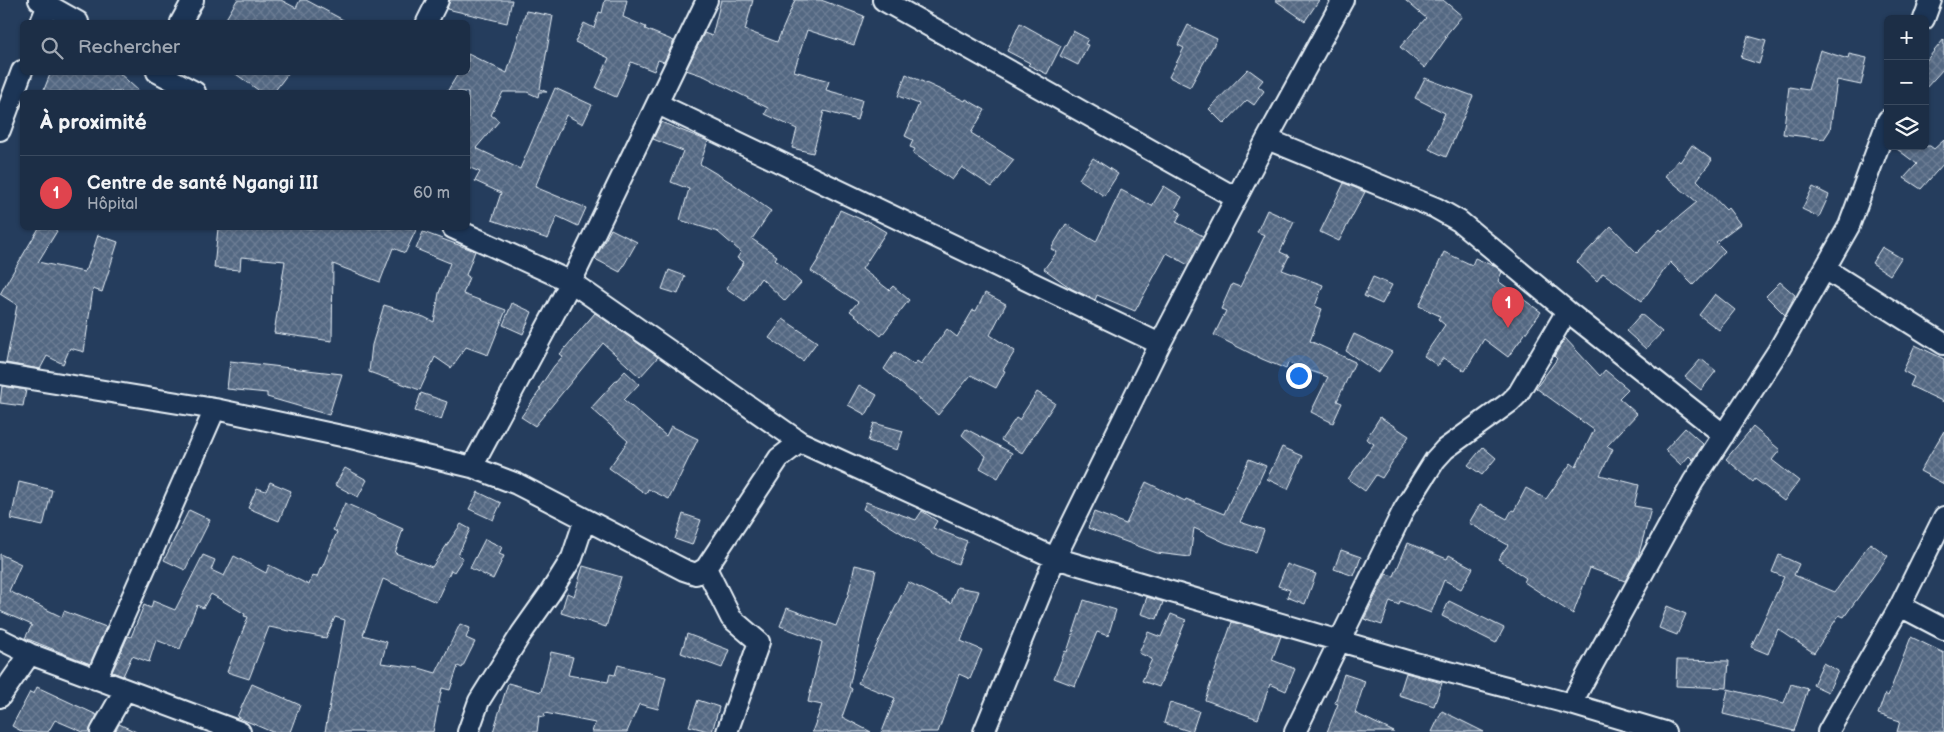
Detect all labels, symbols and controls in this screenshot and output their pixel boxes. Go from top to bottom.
map controls [1884,15,1929,150]
button: + [1884,15,1929,60]
search box [20,20,470,75]
icon: search [38,34,66,62]
text: Rechercher [78,36,180,59]
button: − [1884,60,1929,105]
button: layers [1884,105,1929,150]
text: À proximité [40,110,147,135]
text: Centre de santé Ngangi III [87,172,319,195]
text: 1 [53,184,59,203]
text: 60 m [413,184,450,203]
text: Hôpital [87,195,138,214]
pin: 1 [1492,287,1524,328]
your location [1286,363,1312,389]

